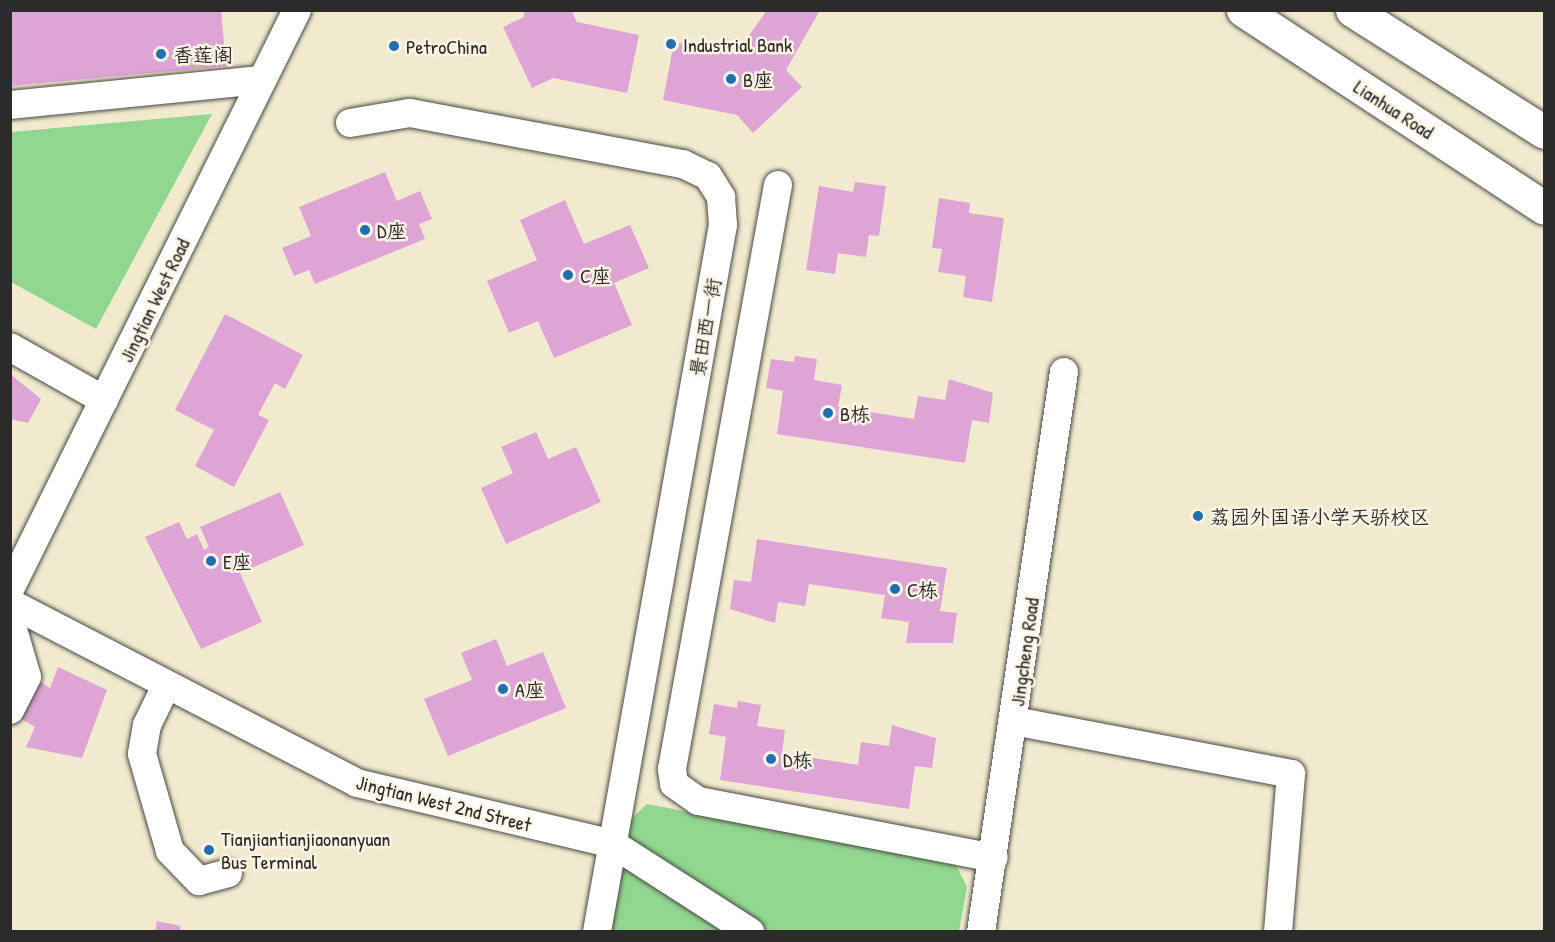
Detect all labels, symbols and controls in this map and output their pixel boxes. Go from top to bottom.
place label: Industrial Bank [683,32,792,56]
place label: PetroChina [406,34,487,58]
marker: Industrial Bank [664,37,678,51]
marker: PetroChina [387,39,401,53]
place label: 香莲阁 [173,42,233,66]
marker: 香莲阁 [154,47,168,61]
place label: B座 [743,67,773,91]
marker: B座 [724,72,738,86]
street label: Lianhua Road [1350,74,1438,144]
place label: D座 [377,218,406,242]
marker: D座 [358,223,372,237]
street label: Jingtian West Road [114,234,194,366]
place label: C座 [580,263,611,287]
marker: C座 [561,268,575,282]
street label: 景田西一街 [684,276,726,378]
place label: B栋 [840,401,870,425]
marker: B栋 [821,406,835,420]
place label: 荔园外国语小学天骄校区 [1210,504,1430,528]
marker: 荔园外国语小学天骄校区 [1191,509,1205,523]
place label: E座 [223,549,252,573]
marker: E座 [204,554,218,568]
place label: C栋 [907,577,938,601]
marker: C栋 [888,582,902,596]
street label: Jingcheng Road [1005,596,1043,708]
place label: A座 [515,677,545,701]
marker: A座 [496,682,510,696]
place label: D栋 [783,747,812,771]
marker: D栋 [764,752,778,766]
street label: Jingtian West 2nd Street [354,770,534,836]
place label: Tianjiantianjiaonanyuan Bus Terminal [221,826,390,873]
marker: Tianjiantianjiaonanyuan Bus Terminal [202,843,216,857]

